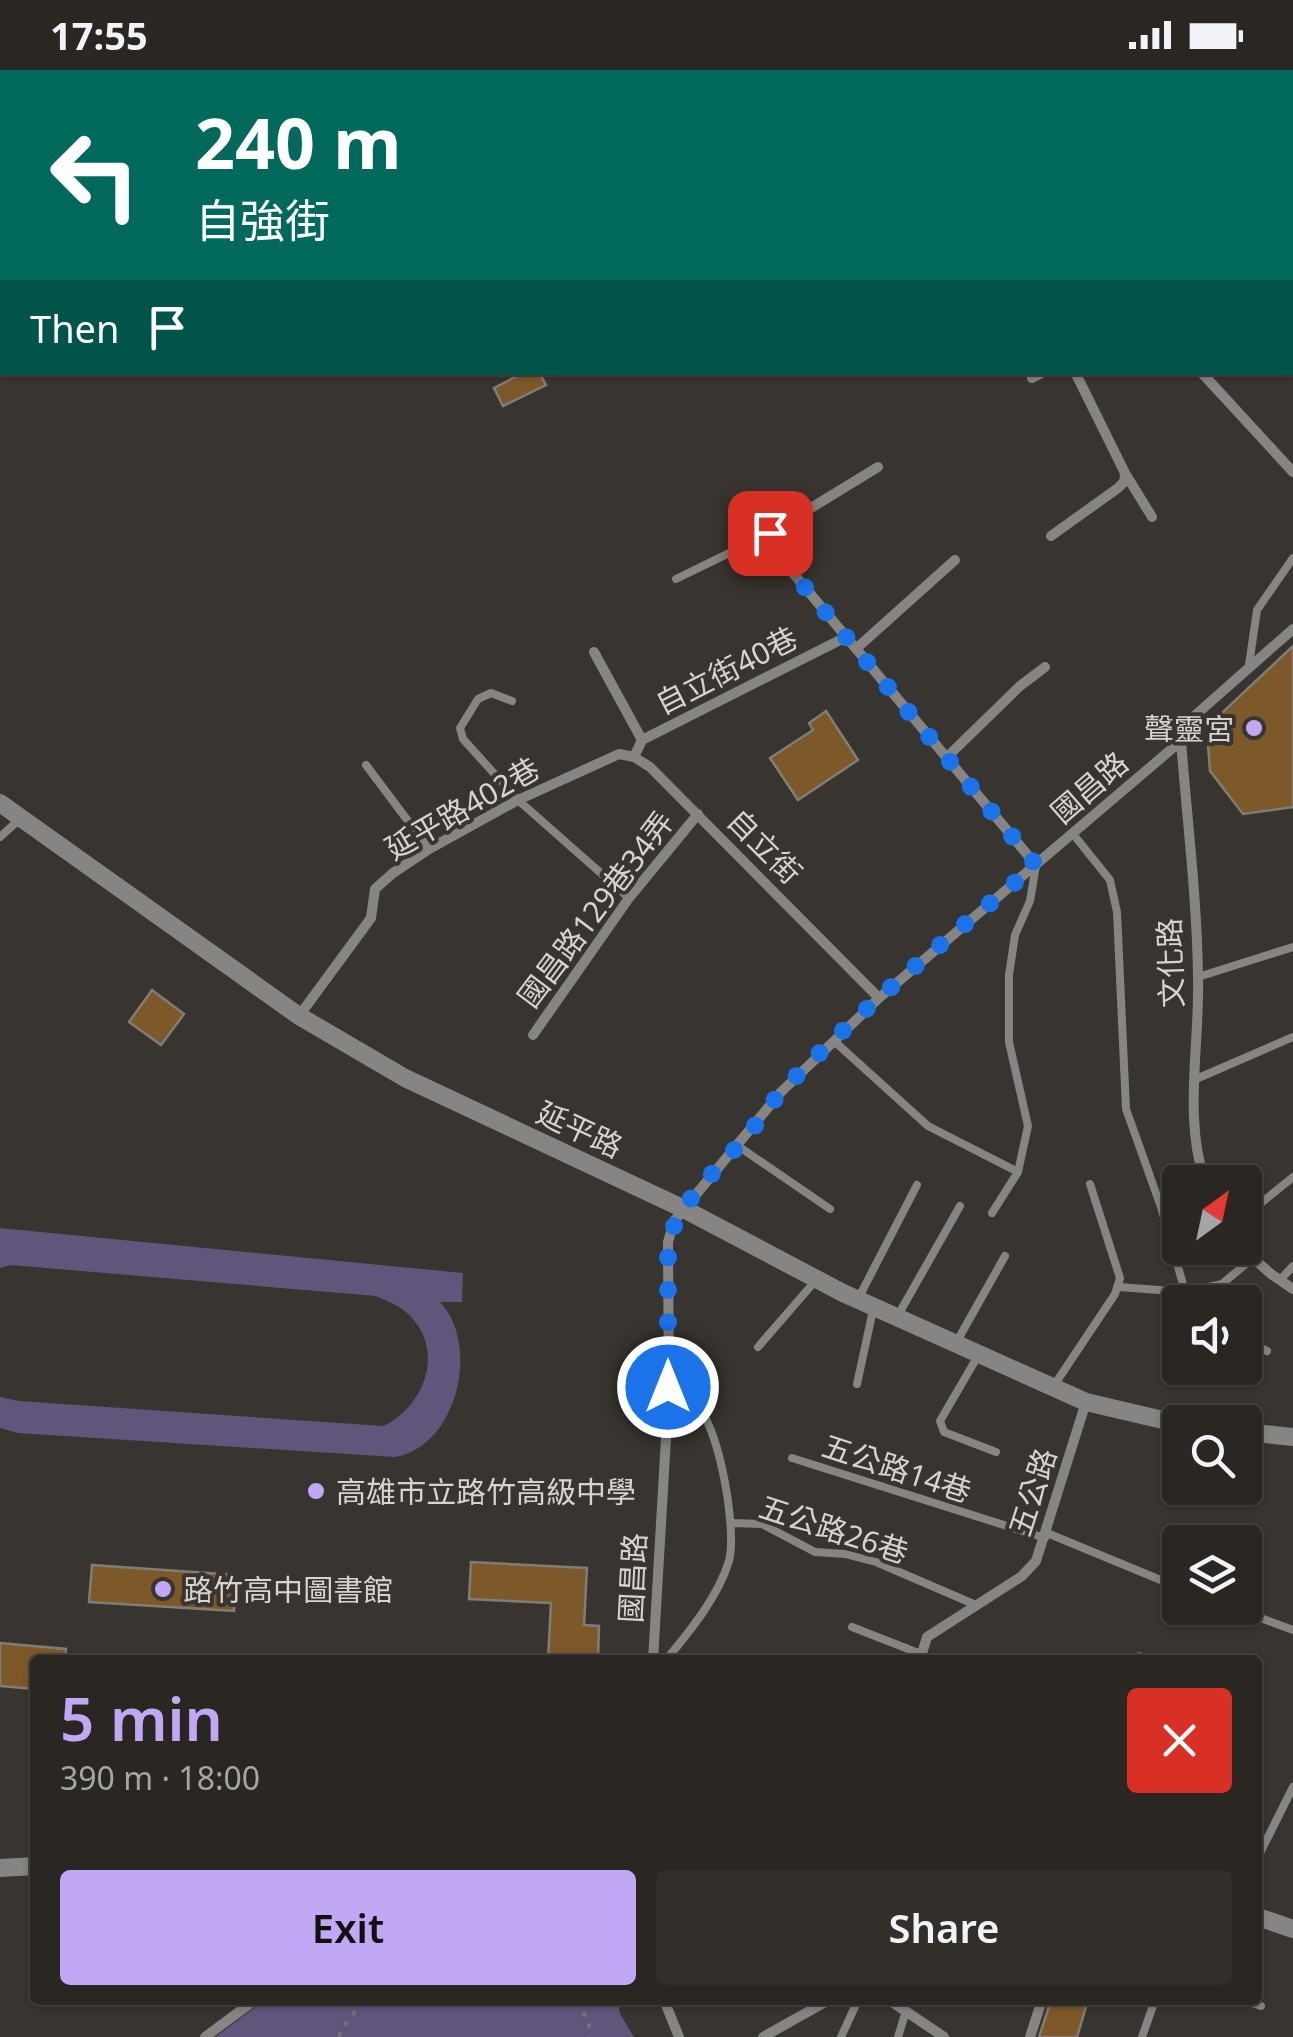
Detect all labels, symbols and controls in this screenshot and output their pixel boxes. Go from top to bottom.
text: 17:55 [50,9,148,61]
text: 240 m [195,94,402,190]
icon: left [30,110,160,240]
text: 自強街 [195,189,330,250]
icon: arrive [140,300,195,355]
text: Then [30,302,120,354]
pin [728,491,813,576]
icon: arrive [743,506,798,561]
street label: 自立街40巷 [648,617,804,723]
place label: 聲靈宮 [1144,708,1234,749]
marker: 聲靈宮 [1243,717,1265,739]
street label: 國昌路 [1042,742,1136,832]
street label: 延平路402巷 [377,747,547,869]
street label: 自立街 [719,800,811,892]
street label: 國昌路129巷34弄 [508,802,682,1016]
street label: 文化路 [1148,917,1192,1009]
street label: 延平路 [531,1091,629,1167]
north arrow [1162,1165,1262,1265]
map controls [1162,1165,1262,1625]
button: sound [1162,1285,1262,1385]
position arrow [616,1335,720,1439]
button: search [1162,1405,1262,1505]
street label: 五公路14巷 [817,1425,977,1511]
street label: 五公路 [999,1443,1065,1541]
place label: 高雄市立路竹高級中學 [336,1471,636,1512]
marker: 高雄市立路竹高級中學 [305,1480,327,1502]
street label: 五公路26巷 [754,1486,914,1572]
button: layers [1162,1525,1262,1625]
street label: 國昌路 [609,1532,655,1624]
place label: 路竹高中圖書館 [183,1569,393,1610]
marker: 路竹高中圖書館 [152,1578,174,1600]
text: 5 min [60,1677,223,1759]
button: close [1127,1688,1232,1793]
text: 390 m · 18:00 [60,1756,260,1799]
button: Exit [60,1870,636,1985]
button: Share [656,1870,1232,1985]

